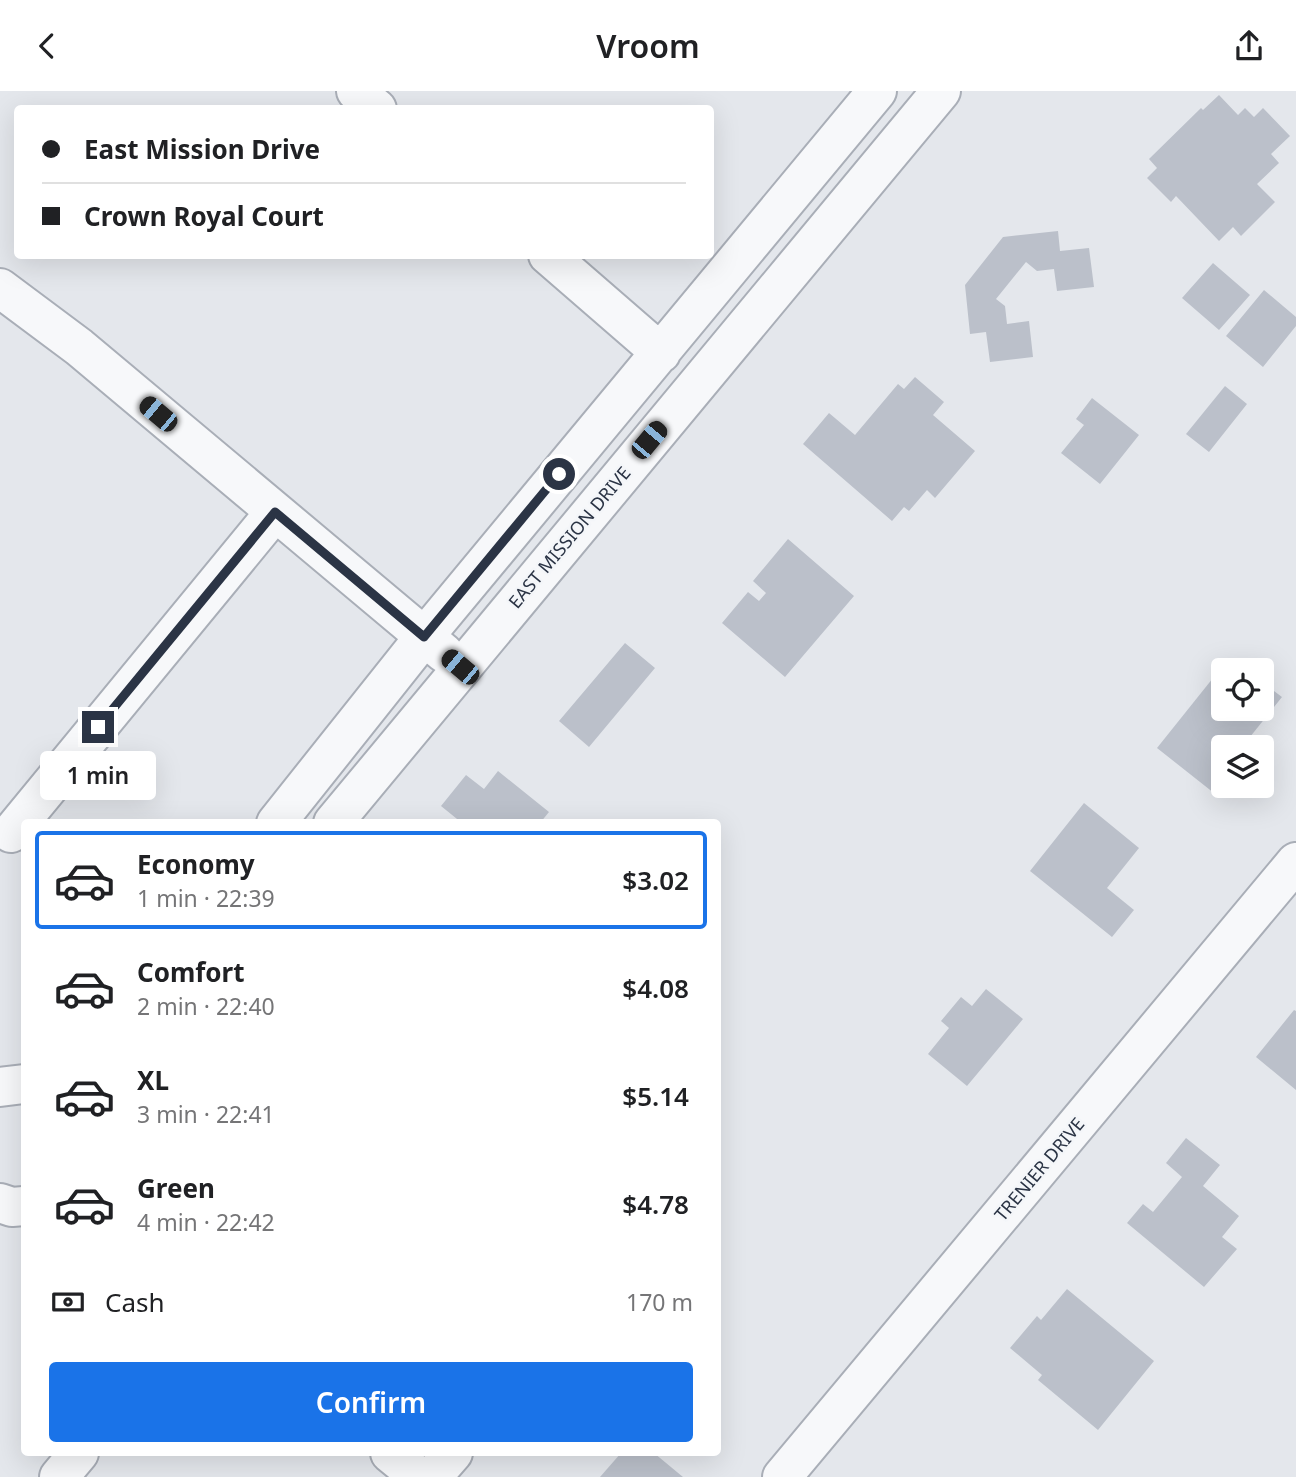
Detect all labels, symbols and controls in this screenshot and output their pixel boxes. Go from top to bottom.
text: Vroom [596,24,700,67]
icon: back [28,27,66,65]
icon: share [1230,27,1268,65]
text: East Mission Drive [84,131,320,167]
text: Crown Royal Court [84,198,324,234]
car [136,392,181,436]
car [628,417,671,463]
route start [543,458,575,490]
street label: EAST MISSION DRIVE [503,461,635,613]
car [438,645,483,689]
map controls [1211,658,1274,798]
button: locate [1211,658,1274,721]
route end [82,711,114,743]
button: layers [1211,735,1274,798]
callout: 1 min [40,751,156,801]
text: 1 min [67,759,129,791]
text: Economy [137,846,255,882]
icon: car [53,849,116,912]
text: $3.02 [622,862,689,898]
text: 1 min · 22:39 [137,882,275,914]
text: Comfort [137,954,245,990]
icon: car [53,957,116,1020]
text: $4.08 [622,970,689,1006]
text: 2 min · 22:40 [137,990,275,1022]
text: XL [137,1062,169,1098]
icon: car [53,1065,116,1128]
text: $5.14 [622,1078,689,1114]
text: 3 min · 22:41 [137,1098,275,1130]
street label: TRENIER DRIVE [989,1112,1089,1226]
text: Green [137,1170,215,1206]
icon: car [53,1173,116,1236]
text: $4.78 [622,1186,689,1222]
text: 4 min · 22:42 [137,1206,275,1238]
icon: cash [49,1283,87,1321]
text: Cash [105,1284,165,1320]
text: 170 m [626,1286,693,1318]
button: Confirm [49,1362,693,1442]

